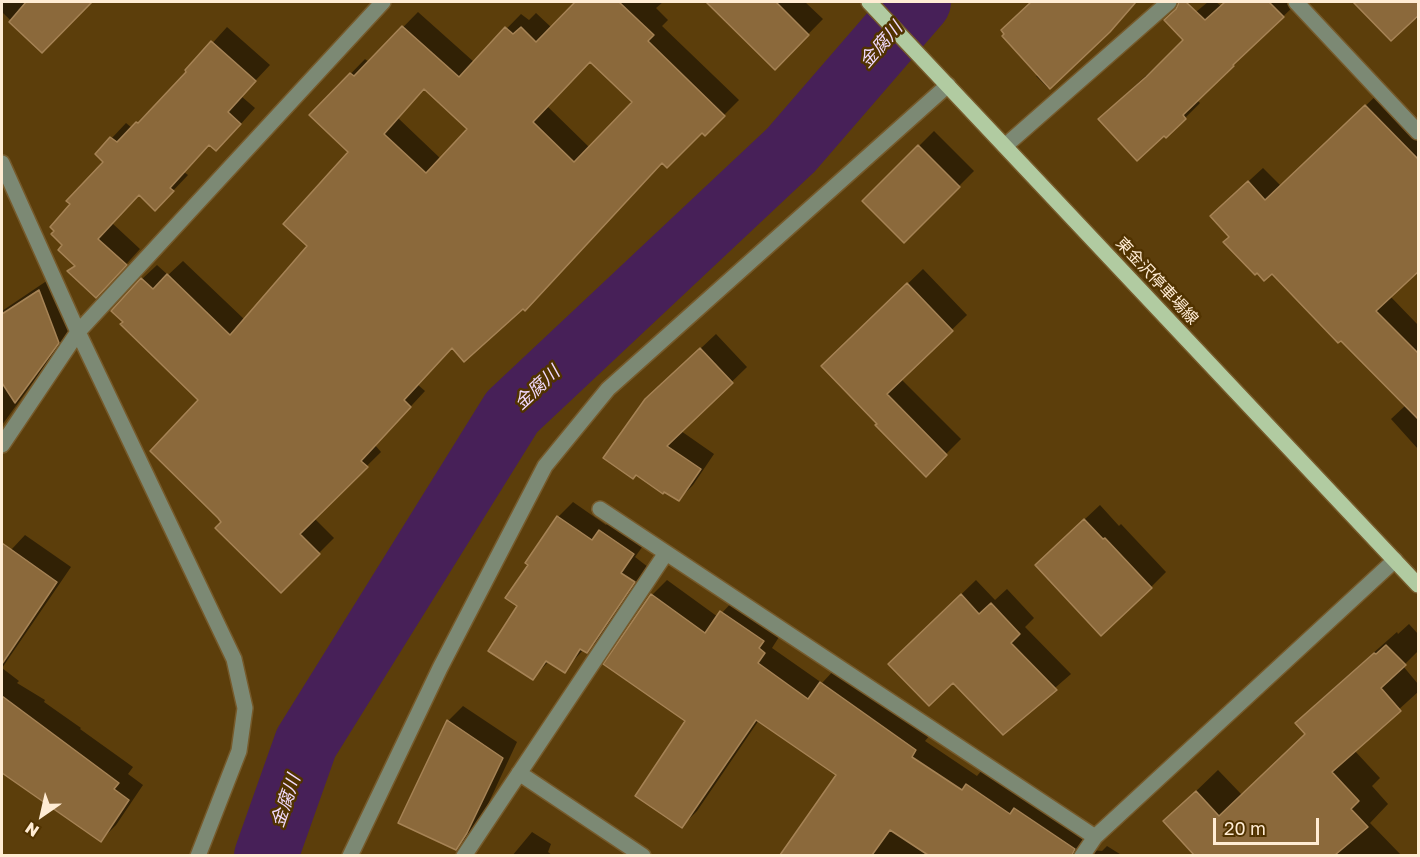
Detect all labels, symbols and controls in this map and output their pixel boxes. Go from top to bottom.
water label: 金腐川 [855,18,907,72]
street label: 東金沢停車場線 [1112,233,1202,329]
water label: 金腐川 [510,362,564,414]
water label: 金腐川 [267,772,305,830]
north arrow [12,785,72,845]
scale bar [1216,806,1322,844]
text: 20 m [1224,817,1266,839]
text: N [21,818,43,842]

